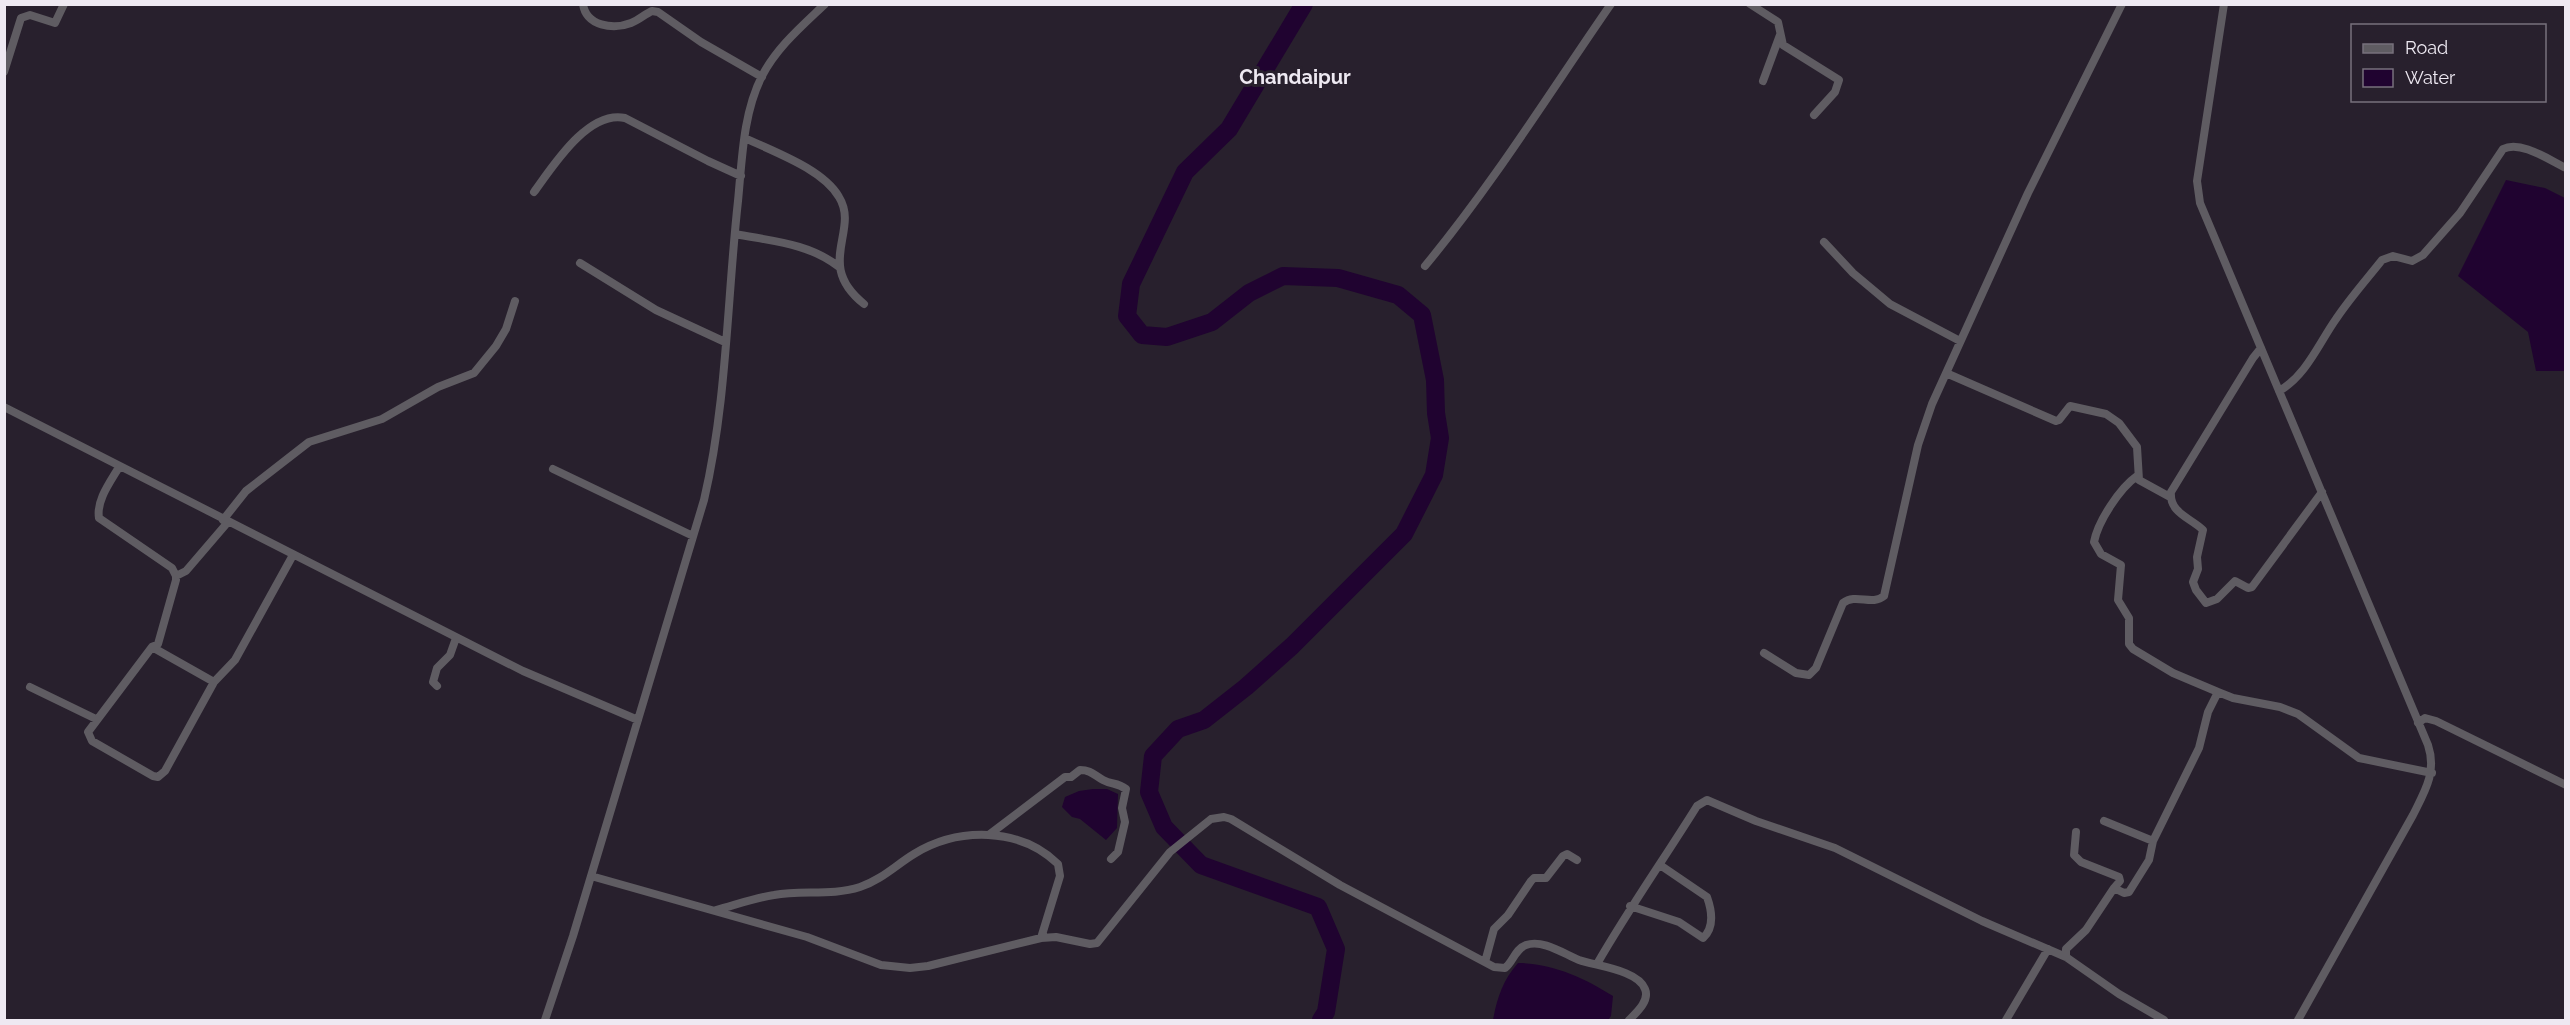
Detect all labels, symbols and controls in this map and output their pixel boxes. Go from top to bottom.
legend [2351,24,2546,102]
text: Road [2405,37,2448,58]
district label: Chandaipur [1239,65,1351,89]
text: Water [2405,67,2456,88]

